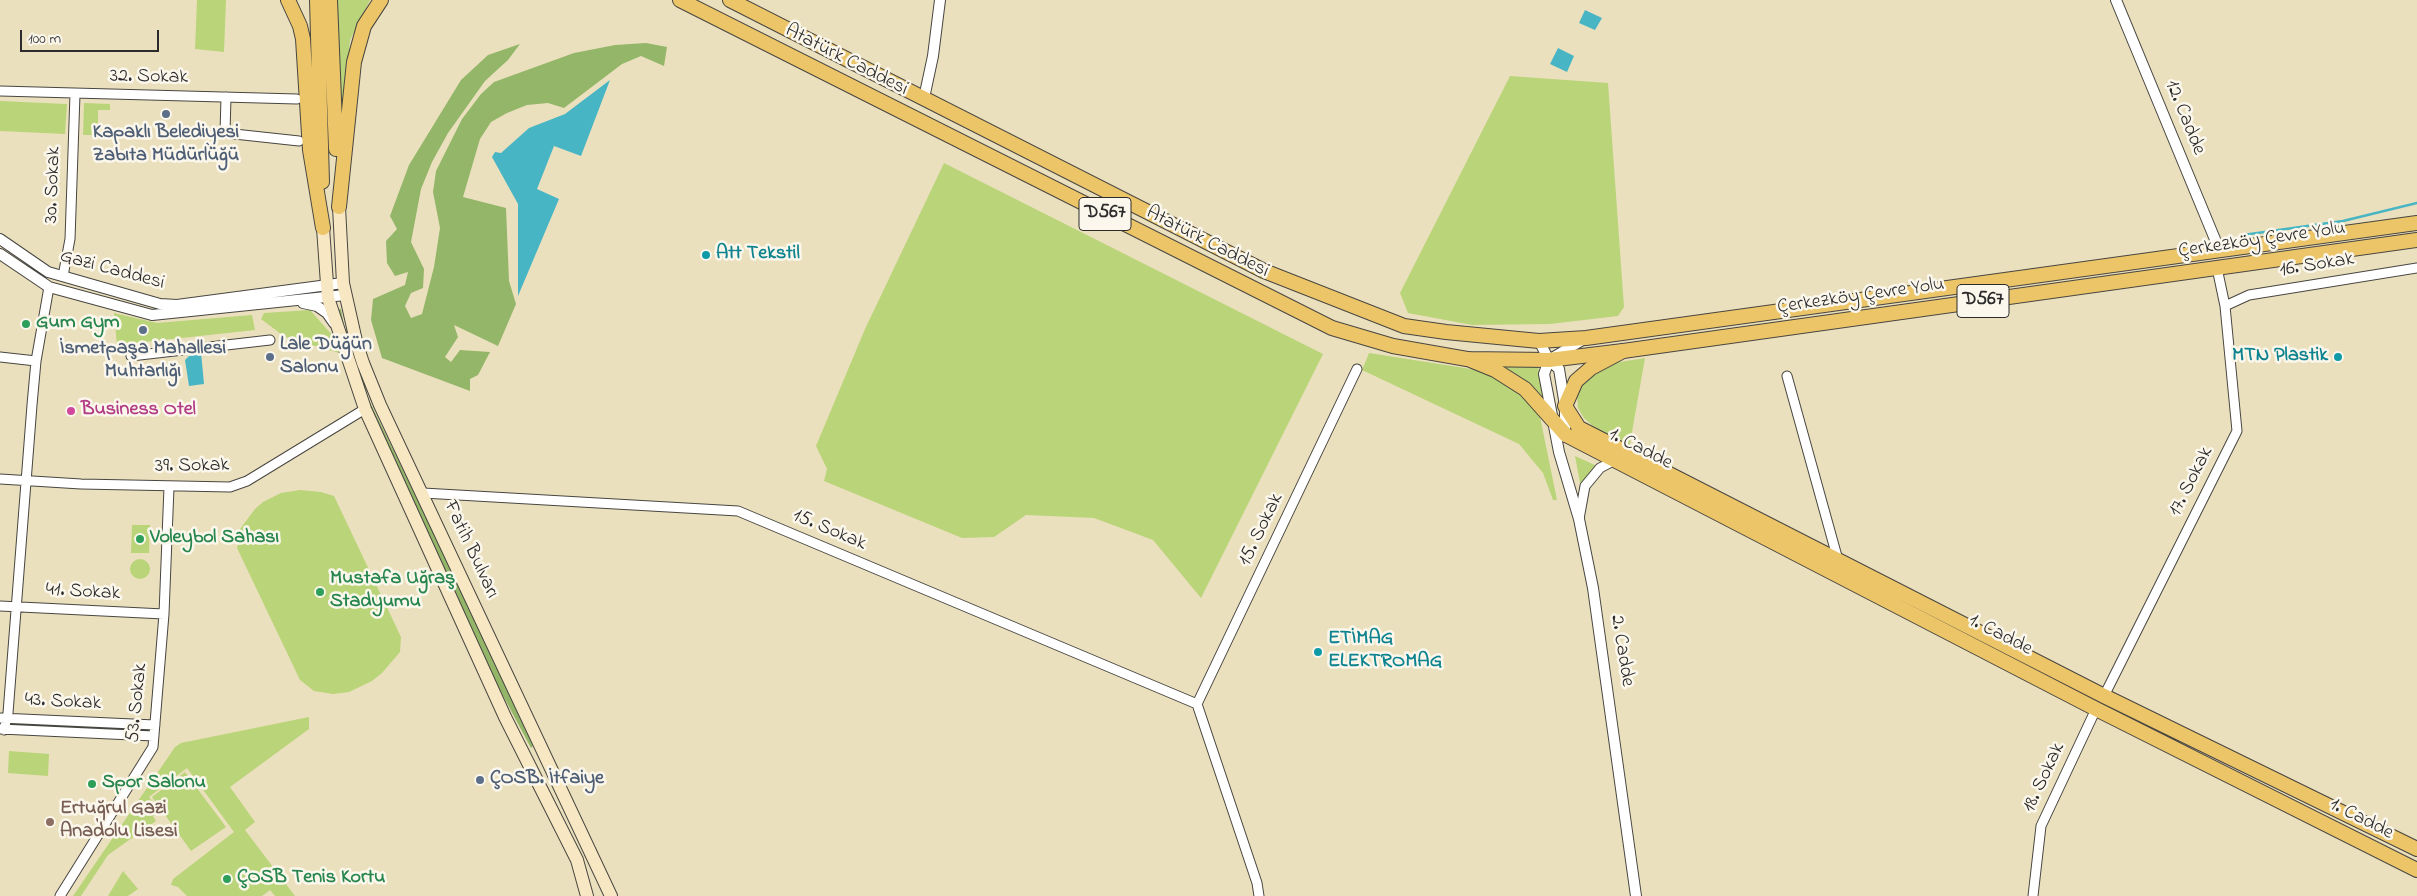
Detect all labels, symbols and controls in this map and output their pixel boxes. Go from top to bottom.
scale bar [22,20,161,52]
street label: Atatürk Caddesi [780,20,912,102]
text: 100 m [28,28,61,50]
street label: 32. Sokak [110,65,188,91]
street label: 12. Cadde [2158,77,2210,159]
marker: Kapaklı Belediyesi Zabıta Müdürlüğü [160,108,172,120]
place label: Kapaklı Belediyesi Zabıta Müdürlüğü [93,122,239,169]
street label: 30. Sokak [41,146,67,224]
road number: D567 [1079,198,1131,230]
street label: Atatürk Caddesi [1141,202,1273,284]
street label: Çerkezköy Çevre Yolu [2177,217,2347,265]
place label: Att Tekstil [716,243,800,267]
street label: Gazi Caddesi [57,246,167,296]
street label: 16. Sokak [2278,248,2356,284]
marker: Att Tekstil [700,249,712,261]
street label: Çerkezköy Çevre Yolu [1776,273,1946,321]
road number: D567 [1957,284,2009,318]
place label: Gum Gym [36,312,120,336]
marker: Gum Gym [20,318,32,330]
marker: İsmetpaşa Mahallesi Muhtarlığı [137,324,149,336]
place label: Lale Düğün Salonu [280,334,372,381]
place label: İsmetpaşa Mahallesi Muhtarlığı [60,338,226,385]
place label: MTN Plastik [2232,345,2328,369]
marker: Lale Düğün Salonu [264,351,276,363]
marker: MTN Plastik [2332,351,2344,363]
place label: Business Otel [81,399,196,423]
marker: Business Otel [65,405,77,417]
street label: 1. Cadde [1604,424,1676,476]
street label: 17. Sokak [2164,443,2220,521]
street label: 39. Sokak [155,454,229,480]
street label: 15. Sokak [1234,490,1290,570]
street label: Fatih Bulvarı [437,497,503,603]
street label: 15. Sokak [788,505,870,557]
place label: Voleybol Sahası [150,527,279,551]
marker: Voleybol Sahası [134,533,146,545]
place label: Mustafa Uğraş Stadyumu [330,568,455,615]
street label: 41. Sokak [45,579,121,607]
marker: Mustafa Uğraş Stadyumu [314,586,326,598]
street label: 1. Cadde [1964,610,2036,662]
street label: 2. Cadde [1603,613,1639,689]
place label: ETİMAG ELEKTROMAG [1328,628,1442,675]
marker: ETİMAG ELEKTROMAG [1312,646,1324,658]
street label: 53. Sokak [122,662,154,744]
street label: 43. Sokak [24,689,102,717]
street label: 18. Sokak [2019,739,2071,817]
place label: ÇOSB. İtfaiye [490,768,604,792]
place label: Spor Salonu [102,772,206,796]
marker: ÇOSB. İtfaiye [474,774,486,786]
marker: Spor Salonu [86,778,98,790]
street label: 1. Cadde [2325,794,2397,846]
place label: Ertuğrul Gazi Anadolu Lisesi [60,798,178,845]
marker: Ertuğrul Gazi Anadolu Lisesi [44,816,56,828]
place label: ÇOSB Tenis Kortu [237,867,385,891]
marker: ÇOSB Tenis Kortu [221,873,233,885]

